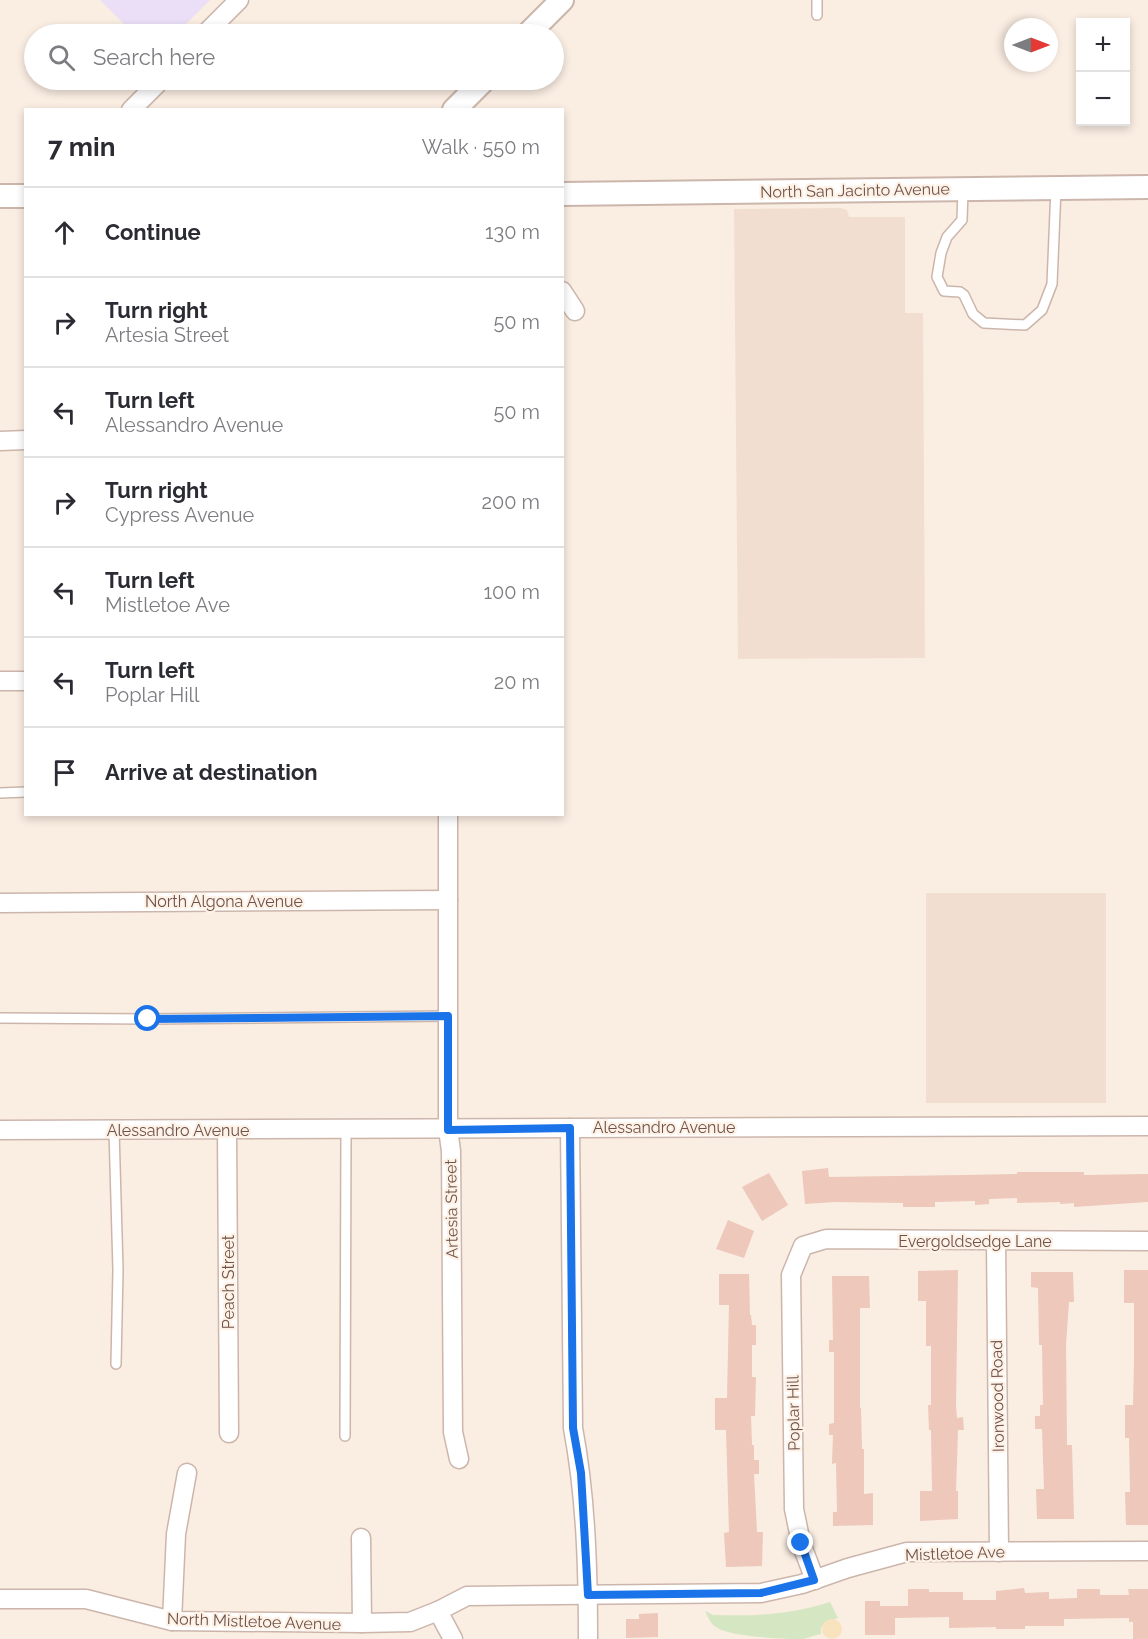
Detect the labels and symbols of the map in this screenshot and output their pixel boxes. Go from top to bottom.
north arrow [1004,18,1058,72]
street label: North San Jacinto Avenue [760,179,950,202]
street label: North Algona Avenue [145,892,303,911]
route start [134,1005,160,1031]
street label: Alessandro Avenue [593,1118,735,1137]
street label: Alessandro Avenue [107,1121,249,1140]
street label: Artesia Street [441,1158,462,1259]
street label: Evergoldsedge Lane [898,1232,1052,1251]
street label: Peach Street [219,1234,238,1329]
street label: Ironwood Road [987,1340,1008,1452]
street label: Poplar Hill [783,1374,804,1451]
route end [787,1529,813,1555]
street label: Mistletoe Ave [905,1542,1005,1565]
street label: North Mistletoe Avenue [167,1609,341,1634]

